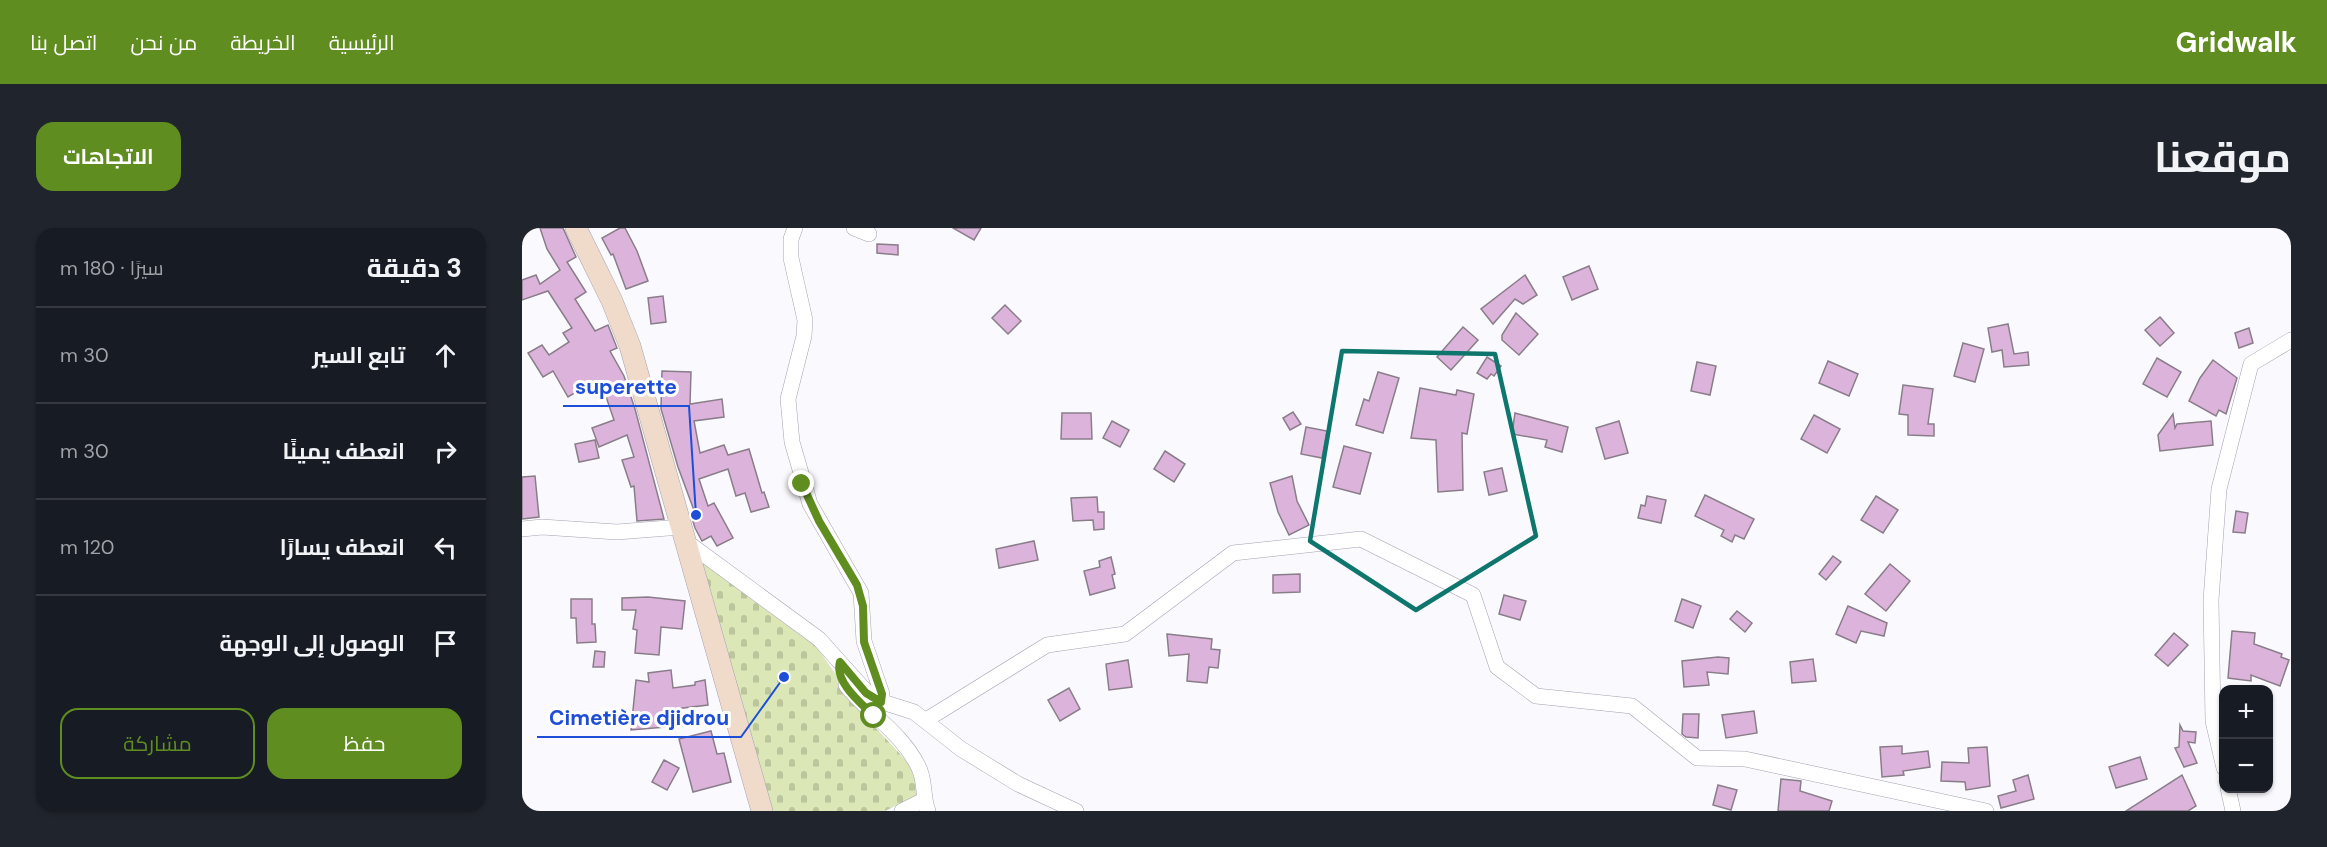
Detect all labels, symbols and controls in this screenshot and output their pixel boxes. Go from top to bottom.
text: Gridwalk [2175,24,2297,61]
text: اتصل بنا [30,29,97,57]
text: من نحن [130,29,197,57]
text: الخريطة [230,29,296,57]
text: الرئيسية [329,29,395,57]
button: الاتجاهات [36,122,181,191]
text: موقعنا [2154,130,2291,185]
text: 3 دقيقة [367,251,462,285]
text: سيرًا · 180 m [60,255,164,281]
icon: ahead [429,339,462,372]
text: تابع السير [312,341,405,370]
text: 30 m [60,342,109,368]
callout: superette [563,367,689,406]
text: superette [575,373,677,401]
icon: right [429,435,462,468]
text: انعطف يمينًا [283,437,405,466]
text: 30 m [60,438,109,464]
route end [788,470,814,496]
icon: left [429,531,462,564]
text: انعطف يسارًا [280,533,405,562]
text: 120 m [60,534,114,560]
icon: arrive [429,627,462,660]
text: الوصول إلى الوجهة [219,629,405,658]
map controls [2219,685,2273,793]
button: + [2219,685,2273,739]
callout: Cimetière djidrou [537,698,741,737]
route start [860,702,886,728]
text: Cimetière djidrou [549,704,729,732]
button: مشاركة [60,708,255,779]
button: حفظ [267,708,462,779]
button: − [2219,739,2273,793]

